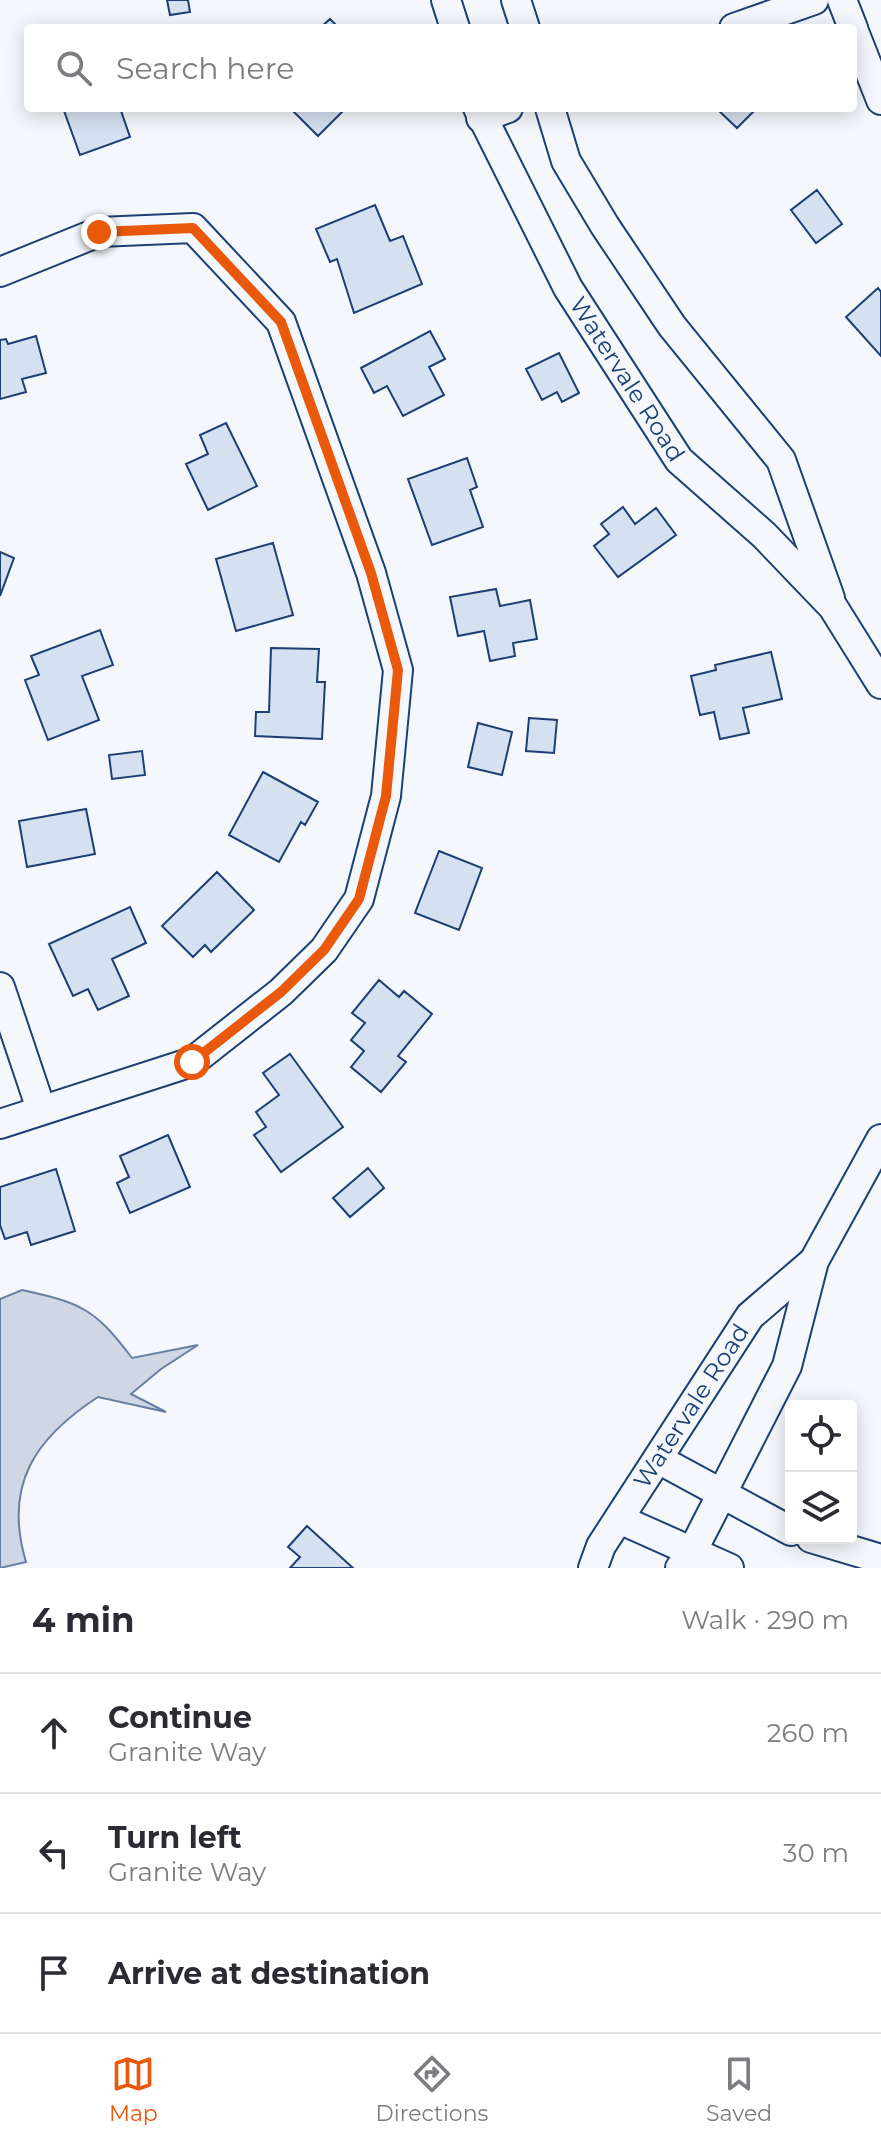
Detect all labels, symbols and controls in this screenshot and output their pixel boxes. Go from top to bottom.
search box [24,24,857,112]
icon: search [52,46,96,90]
text: Search here [116,50,294,87]
route end [81,214,117,250]
street label: Watervale Road [564,291,691,467]
route start [174,1044,210,1080]
street label: Watervale Road [627,1318,755,1494]
map controls [785,1400,857,1544]
button: locate [785,1400,857,1472]
button: layers [785,1472,857,1544]
text: 4 min [32,1599,134,1641]
text: Walk · 290 m [681,1604,849,1636]
text: Continue [108,1699,252,1736]
icon: ahead [32,1711,76,1755]
text: 260 m [767,1717,849,1749]
text: Granite Way [108,1736,266,1768]
text: Turn left [108,1819,241,1856]
icon: left [32,1831,76,1875]
text: 30 m [783,1837,849,1869]
text: Granite Way [108,1856,266,1888]
icon: arrive [32,1951,76,1995]
text: Arrive at destination [108,1955,430,1992]
tab: Map [109,2052,158,2127]
tab: Directions [376,2052,488,2127]
tab: Saved [706,2052,772,2127]

